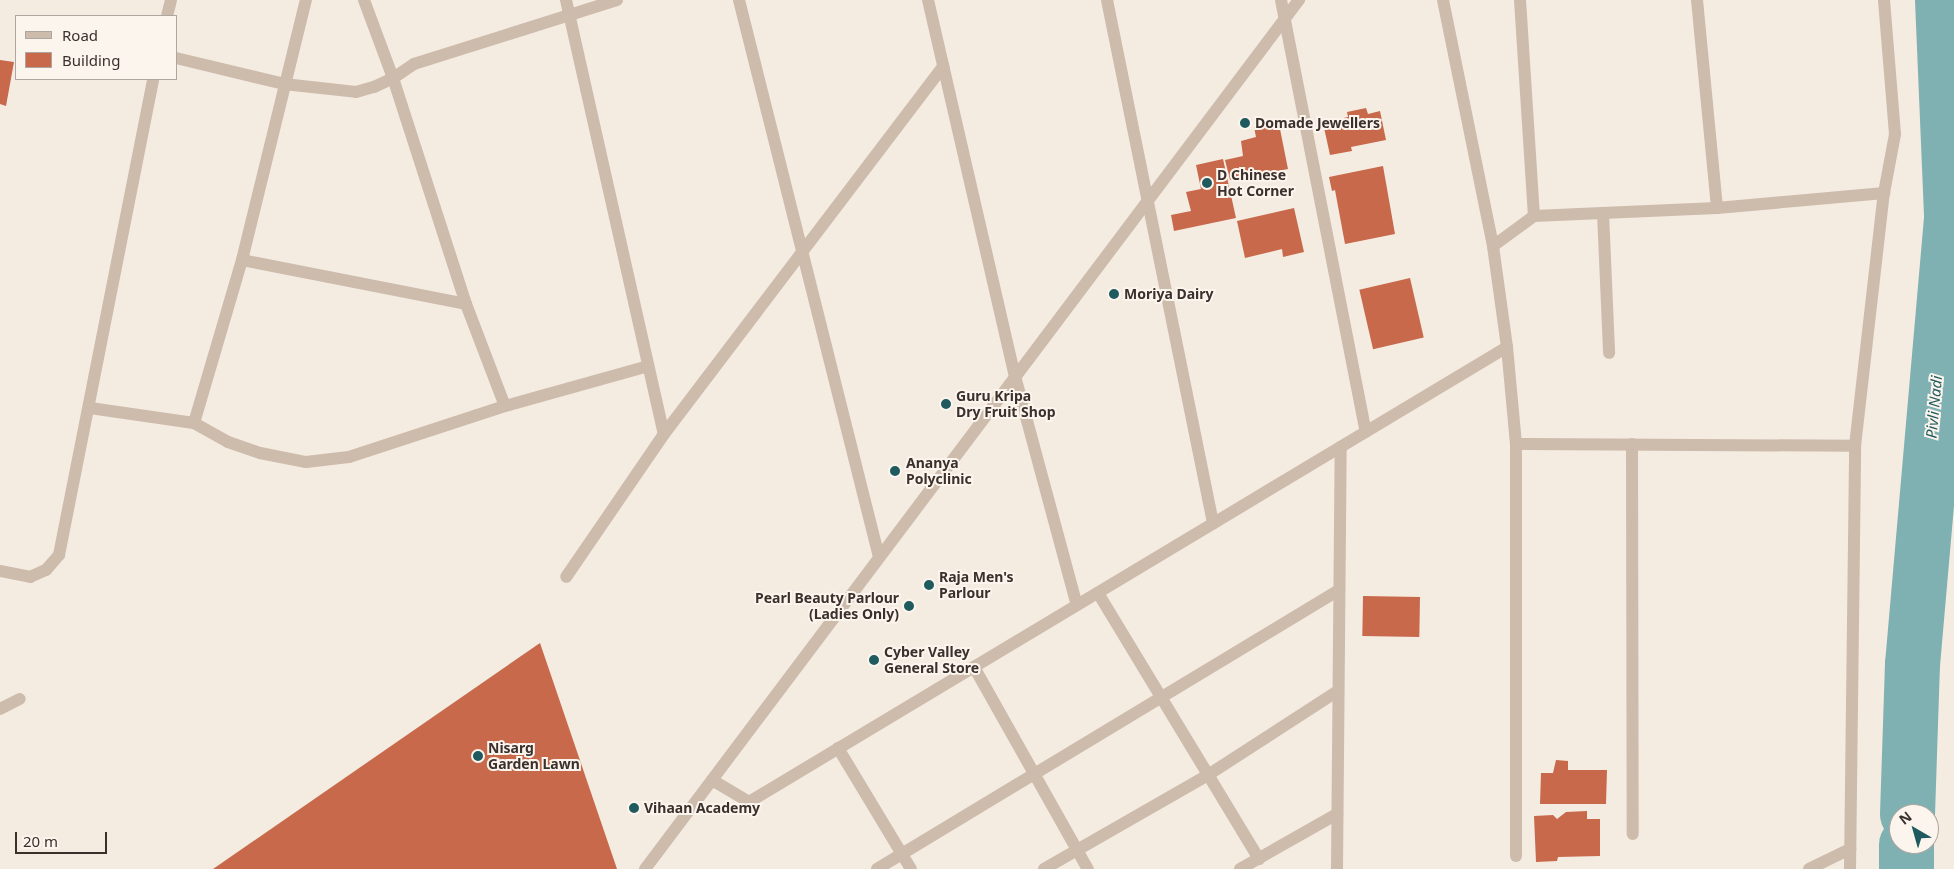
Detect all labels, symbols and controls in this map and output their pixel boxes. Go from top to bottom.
legend [15,15,178,80]
text: Road [62,25,98,45]
text: Building [62,50,120,70]
place label: Domade Jewellers [1255,115,1380,131]
marker: Domade Jewellers [1239,117,1251,129]
place label: D Chinese Hot Corner [1217,167,1294,200]
marker: D Chinese Hot Corner [1201,177,1213,189]
place label: Moriya Dairy [1124,286,1213,302]
marker: Moriya Dairy [1108,288,1120,300]
water label: Pivli Nadi [1922,375,1946,439]
place label: Guru Kripa Dry Fruit Shop [956,388,1055,421]
marker: Guru Kripa Dry Fruit Shop [940,398,952,410]
place label: Ananya Polyclinic [906,455,972,488]
marker: Ananya Polyclinic [888,464,902,478]
place label: Raja Men's Parlour [939,569,1014,602]
marker: Raja Men's Parlour [923,579,935,591]
place label: Pearl Beauty Parlour (Ladies Only) [755,590,899,622]
marker: Pearl Beauty Parlour (Ladies Only) [903,600,915,612]
place label: Cyber Valley General Store [884,644,979,676]
marker: Cyber Valley General Store [868,654,880,666]
place label: Nisarg Garden Lawn [488,740,580,772]
marker: Nisarg Garden Lawn [472,750,484,762]
place label: Vihaan Academy [644,800,760,816]
marker: Vihaan Academy [628,802,640,814]
north arrow [1889,804,1939,854]
text: N [1895,807,1915,829]
scale bar [18,822,110,854]
text: 20 m [23,831,58,851]

